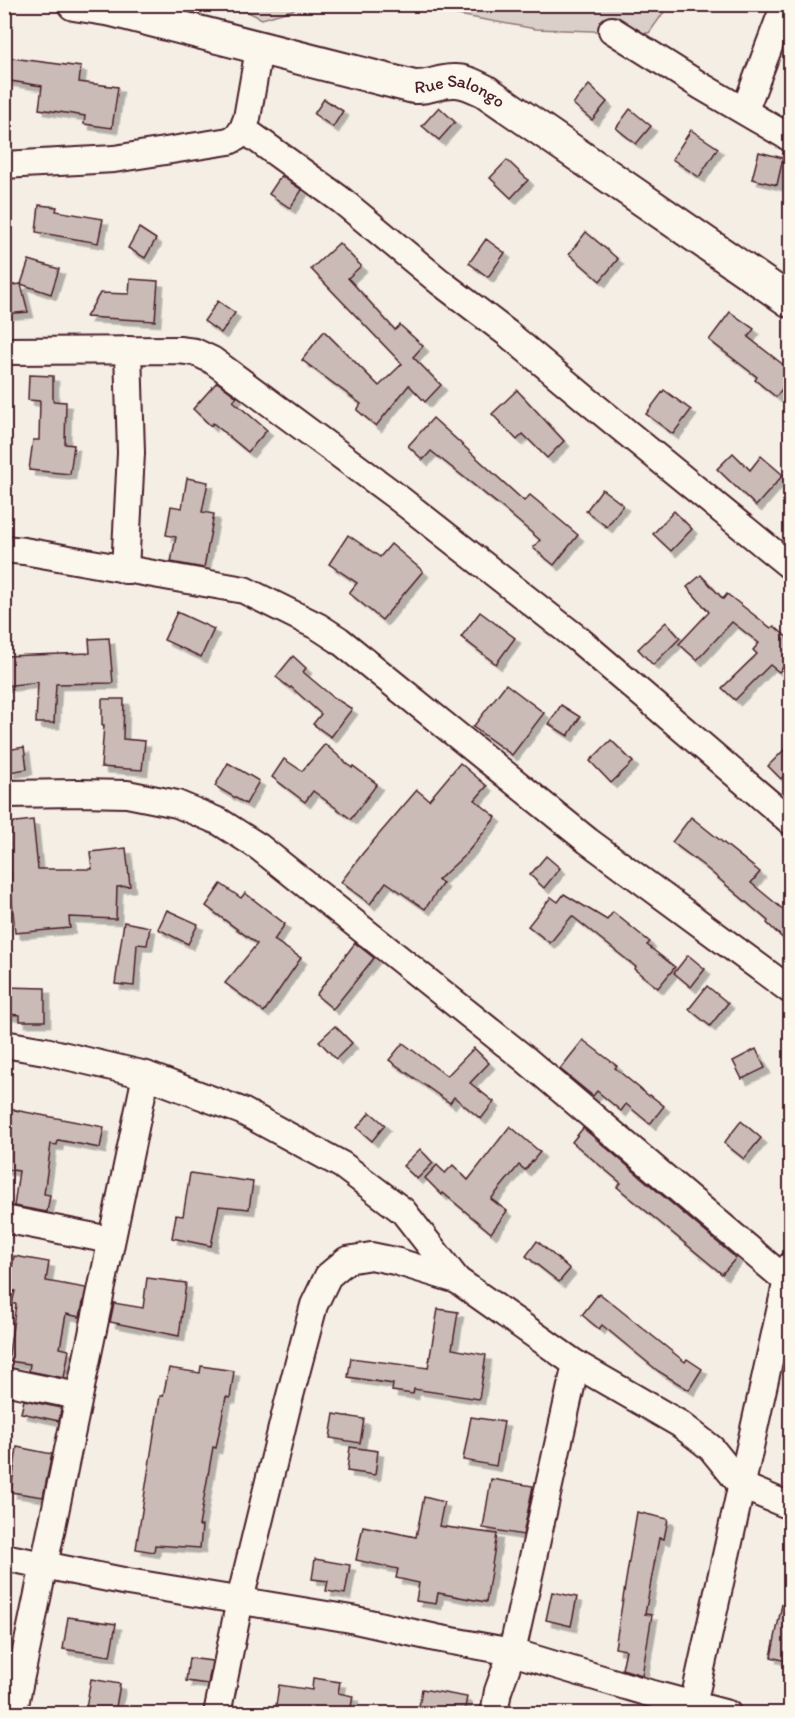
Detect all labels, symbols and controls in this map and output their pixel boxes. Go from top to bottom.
street label: Rue Salongo [414,70,509,113]

